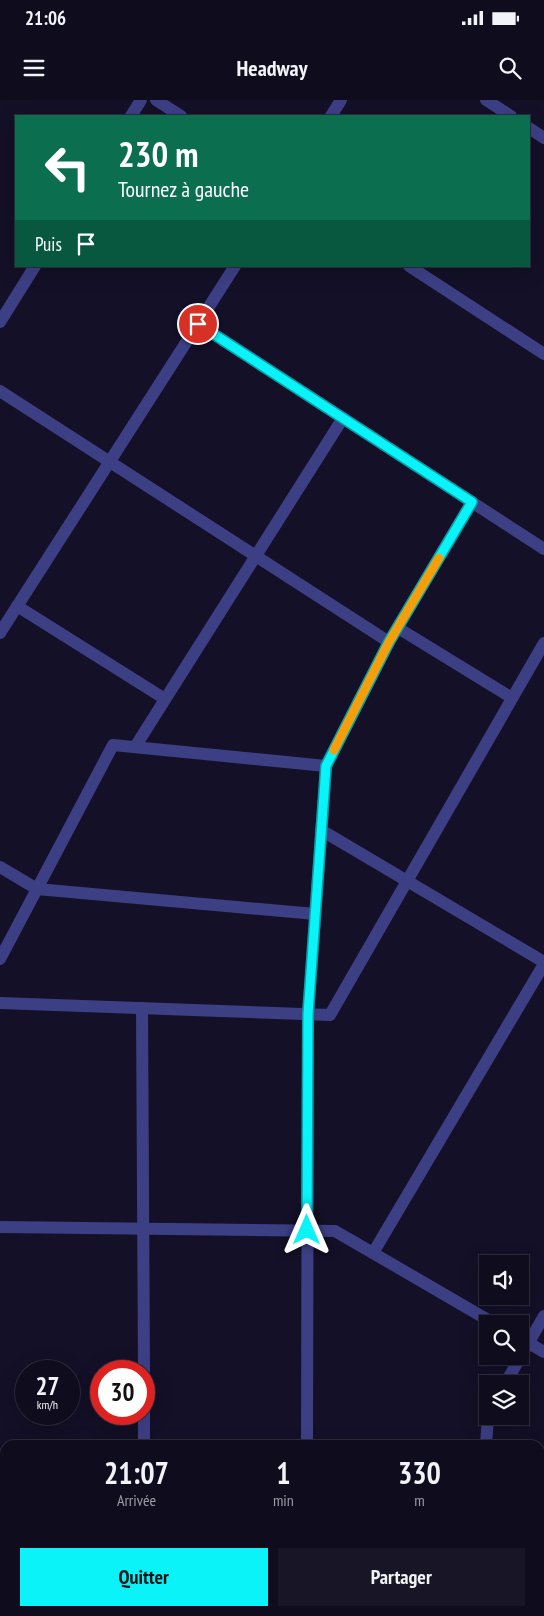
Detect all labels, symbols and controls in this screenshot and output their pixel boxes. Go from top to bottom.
text: 21:06 [25,6,66,30]
icon: menu [20,54,48,82]
text: Headway [236,54,308,82]
icon: search [496,54,524,82]
text: 230 m [118,131,199,177]
icon: left [35,135,100,200]
text: Tournez à gauche [118,175,249,203]
icon: arrive [72,230,100,258]
text: Puis [35,232,62,256]
pin [177,303,219,345]
icon: arrive [184,310,212,338]
position arrow [280,1203,332,1255]
map controls [479,1255,529,1425]
button: sound [479,1255,529,1305]
button: search [479,1315,529,1365]
speed limit sign: 30 [90,1360,155,1425]
text: 27 [36,1370,59,1402]
button: layers [479,1375,529,1425]
text: km/h [37,1397,58,1412]
text: 21:07 [104,1453,169,1492]
text: 1 [276,1453,291,1492]
text: 330 [398,1453,441,1492]
text: Arrivée [117,1490,156,1510]
text: min [273,1490,294,1510]
text: m [414,1490,425,1510]
button: Quitter [20,1548,268,1606]
button: Partager [278,1548,525,1606]

